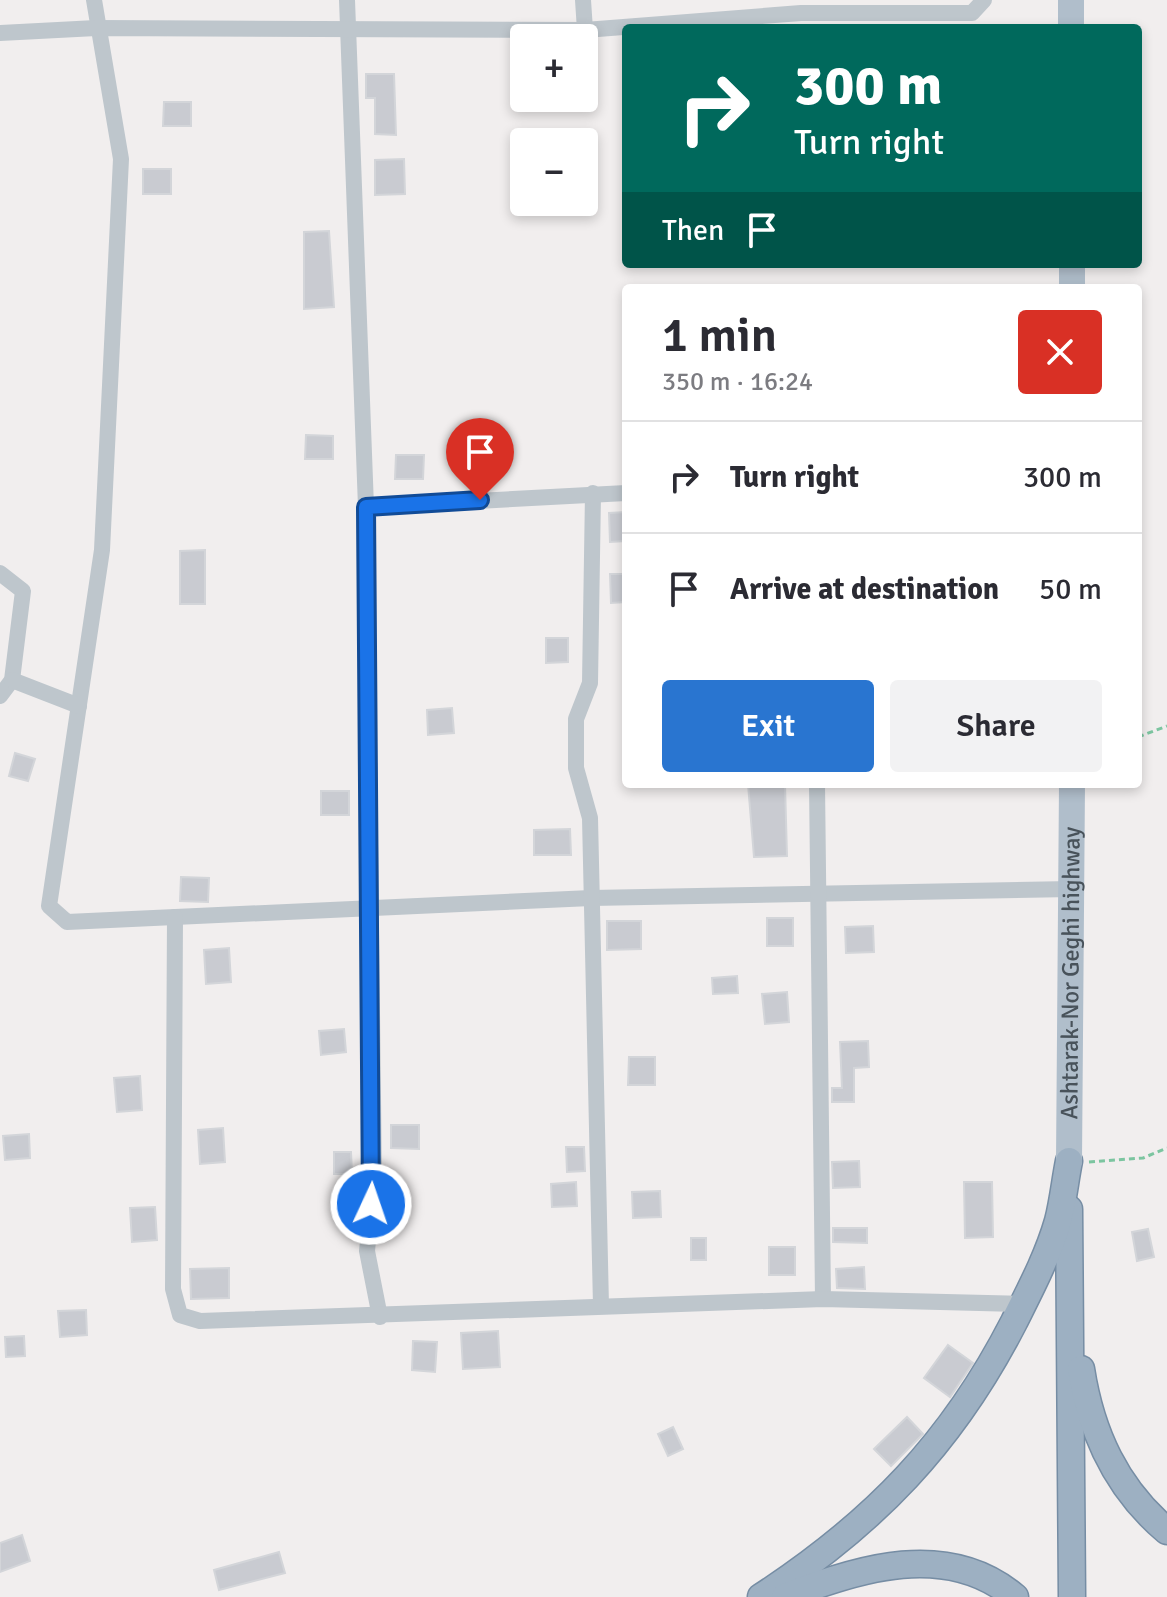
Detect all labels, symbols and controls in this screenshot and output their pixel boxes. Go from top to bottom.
map controls [510,24,598,216]
button: + [510,24,598,112]
text: 300 m [794,51,942,120]
icon: right [662,56,766,160]
text: Turn right [794,120,944,165]
button: − [510,128,598,216]
icon: arrive [740,208,784,252]
text: Then [662,212,724,249]
text: 1 min [662,306,777,365]
button: close [1018,310,1102,394]
text: 350 m · 16:24 [662,366,813,398]
pin [446,418,514,500]
icon: arrive [458,430,502,474]
icon: right [662,455,706,499]
text: Turn right [730,459,859,496]
text: 300 m [1023,459,1102,496]
icon: arrive [662,567,706,611]
text: Arrive at destination [730,571,999,608]
text: 50 m [1039,571,1102,608]
button: Exit [662,680,874,772]
button: Share [890,680,1102,772]
street label: Ashtarak-Nor Geghi highway [1054,827,1087,1119]
position arrow [329,1162,413,1246]

